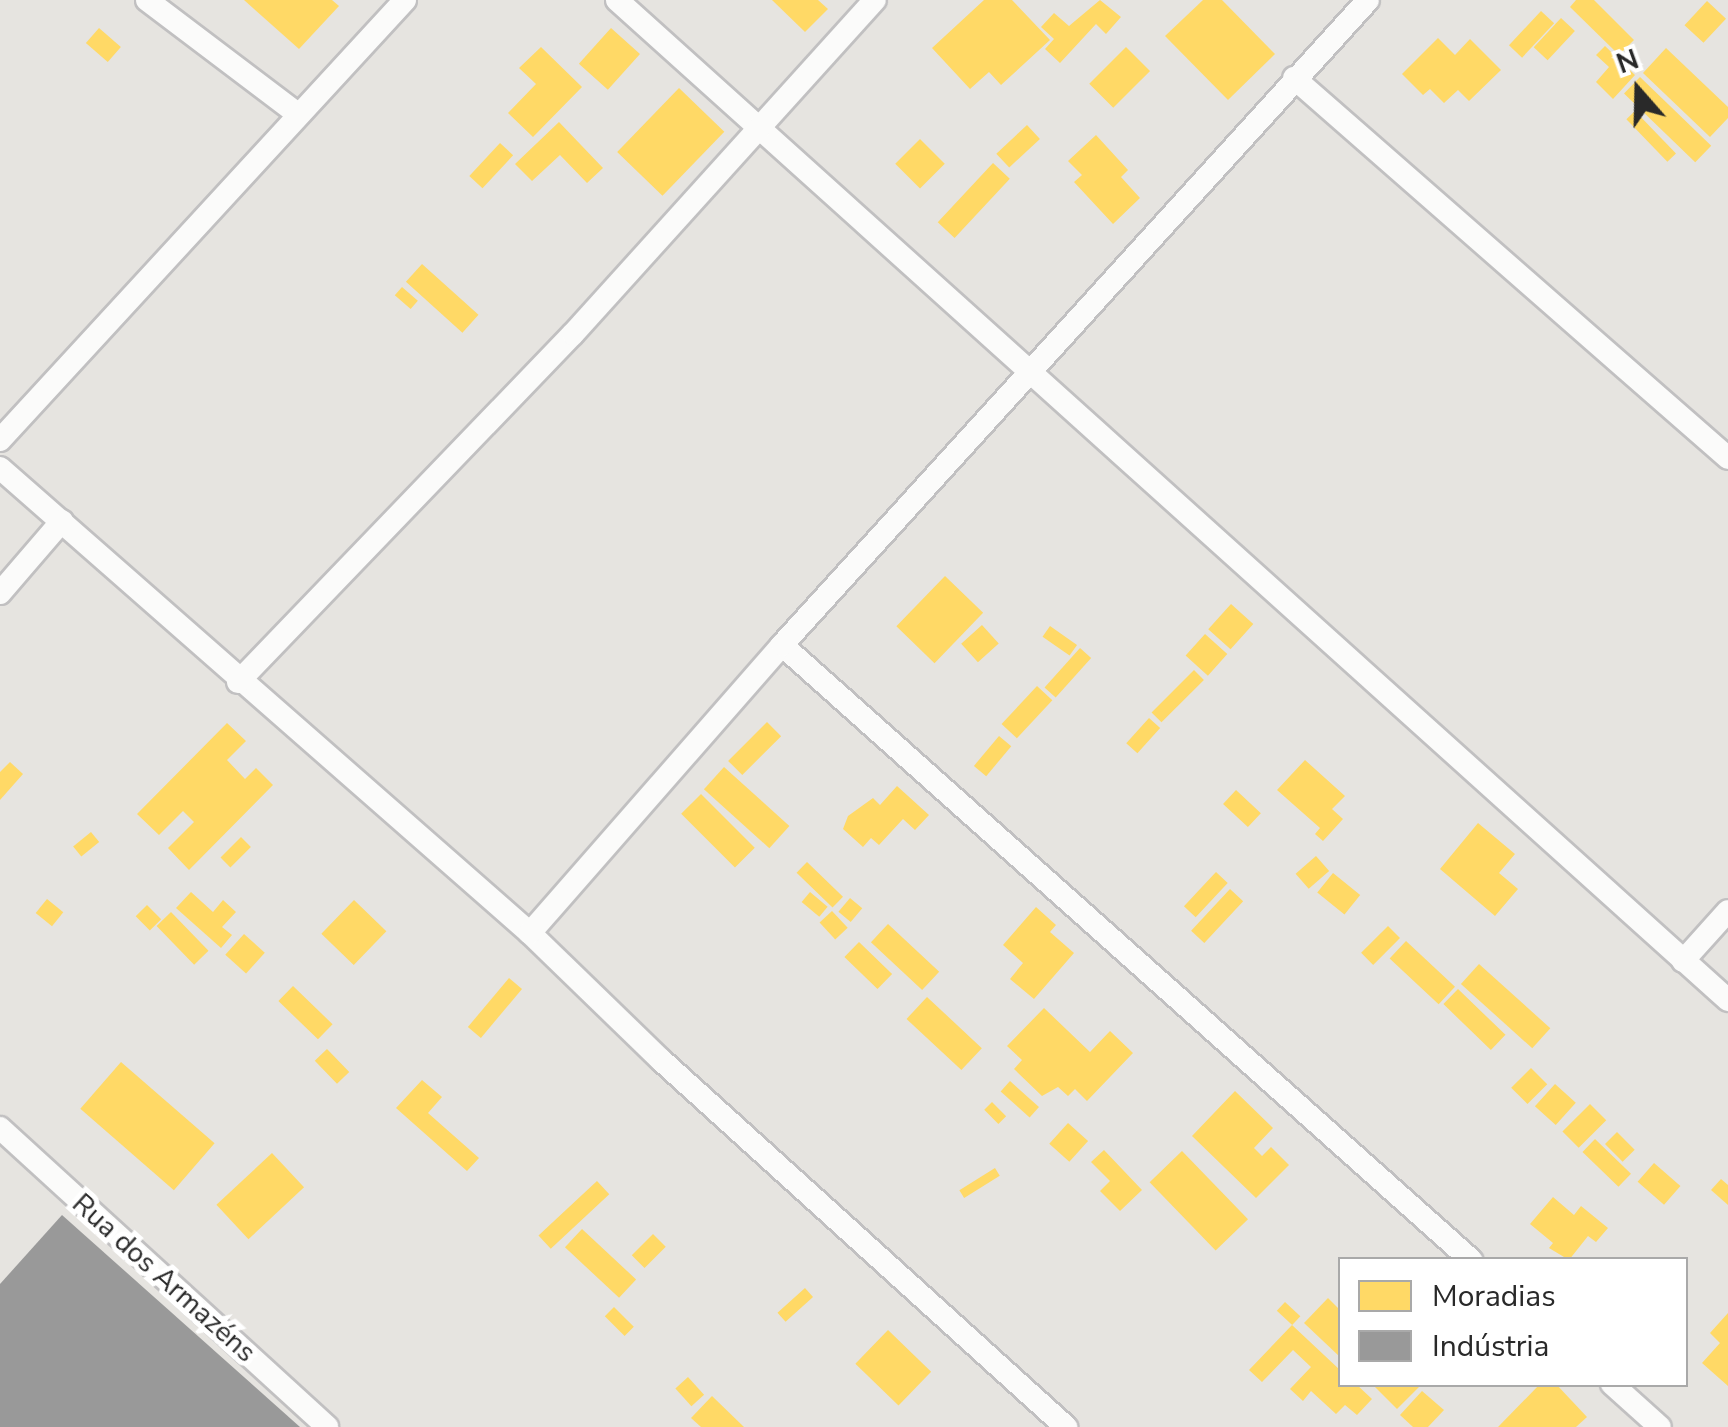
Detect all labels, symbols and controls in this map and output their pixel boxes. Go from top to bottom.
north arrow [1588,40,1688,140]
text: N [1611,40,1644,83]
street label: Rua dos Armazéns [65,1187,263,1369]
legend [1338,1257,1688,1387]
text: Moradias [1432,1276,1556,1317]
text: Indústria [1432,1326,1549,1367]

